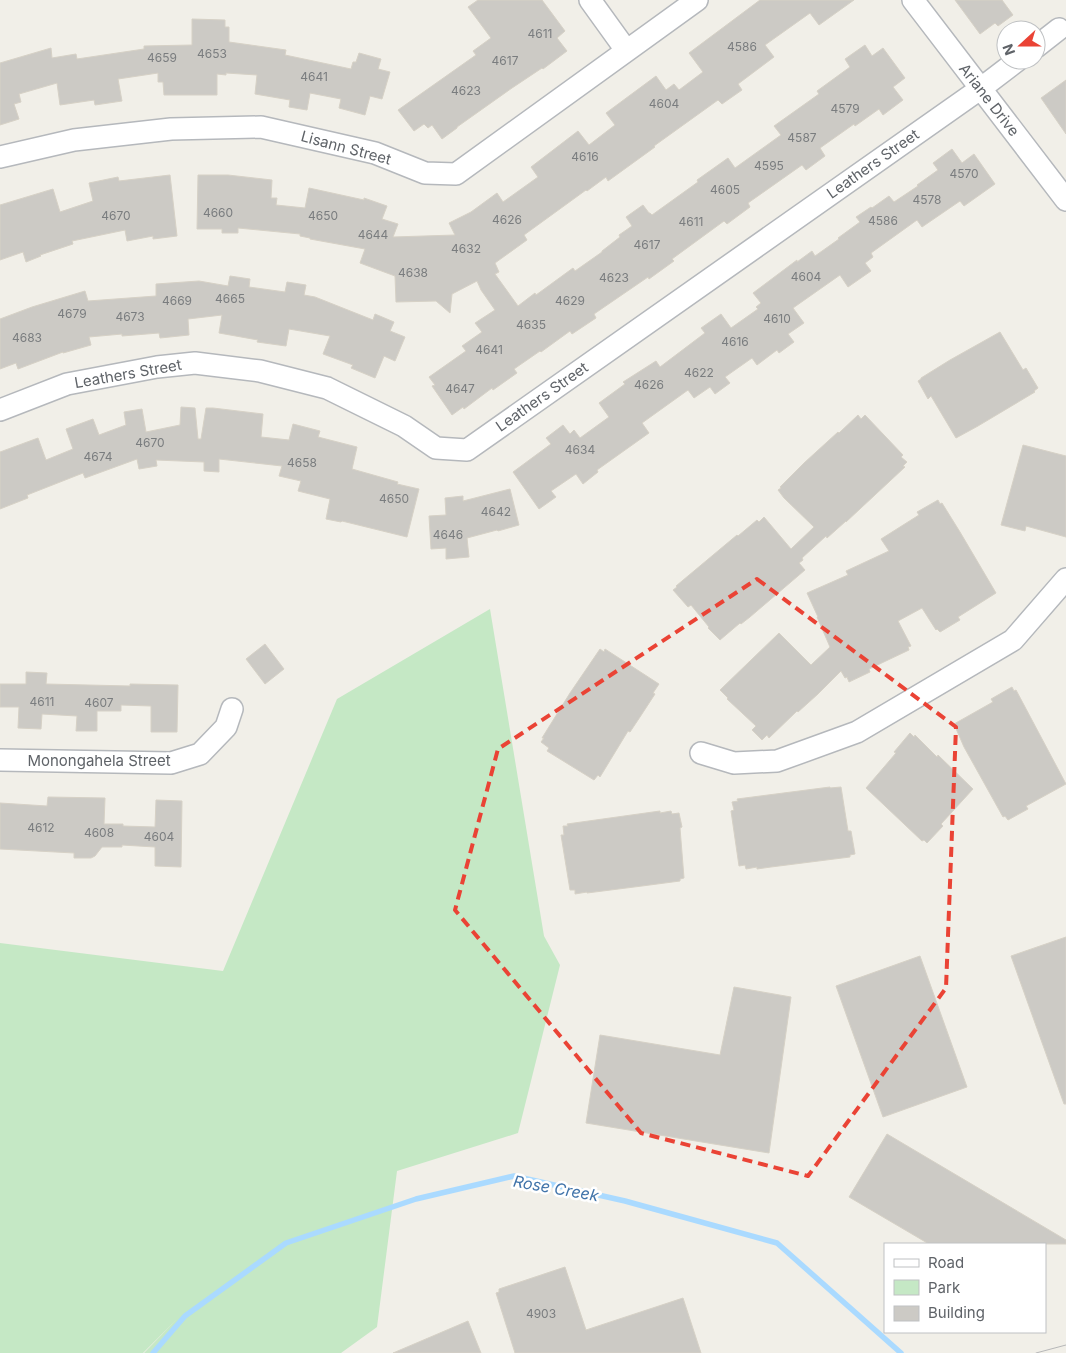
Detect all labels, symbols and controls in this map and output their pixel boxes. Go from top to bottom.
north arrow [996,20,1046,70]
house number: 4611 [528,26,552,41]
house number: 4586 [727,39,757,54]
text: N [999,42,1018,58]
house number: 4653 [197,46,227,61]
house number: 4659 [147,50,177,65]
house number: 4617 [492,53,519,68]
street label: Ariane Drive [955,59,1024,140]
house number: 4641 [300,69,328,84]
house number: 4623 [451,83,481,98]
house number: 4604 [649,96,680,111]
house number: 4579 [830,101,860,116]
street label: Leathers Street [823,125,923,202]
street label: Lisann Street [299,126,393,169]
house number: 4587 [787,130,817,145]
house number: 4616 [571,149,599,164]
house number: 4595 [754,158,784,173]
house number: 4570 [949,166,979,181]
house number: 4605 [710,182,740,197]
house number: 4578 [912,192,942,207]
house number: 4660 [203,205,233,220]
house number: 4670 [101,208,131,223]
house number: 4650 [308,208,338,223]
house number: 4626 [492,212,522,227]
house number: 4586 [868,213,898,228]
house number: 4611 [679,214,703,229]
house number: 4644 [358,227,389,242]
house number: 4617 [634,237,661,252]
house number: 4632 [451,241,481,256]
house number: 4638 [398,265,428,280]
house number: 4604 [791,269,822,284]
house number: 4623 [599,270,629,285]
house number: 4665 [215,291,245,306]
house number: 4669 [162,293,192,308]
house number: 4629 [555,293,585,308]
house number: 4679 [57,306,87,321]
house number: 4673 [115,309,145,324]
house number: 4610 [763,311,791,326]
house number: 4635 [516,317,546,332]
house number: 4683 [12,330,42,345]
house number: 4616 [721,334,749,349]
house number: 4641 [475,342,503,357]
street label: Leathers Street [73,355,183,392]
street label: Leathers Street [492,358,592,435]
house number: 4622 [684,365,714,380]
house number: 4626 [634,377,664,392]
house number: 4647 [445,381,475,396]
house number: 4670 [135,435,165,450]
house number: 4634 [565,442,595,457]
house number: 4674 [83,449,113,464]
house number: 4658 [287,455,317,470]
house number: 4650 [379,491,409,506]
house number: 4642 [481,504,511,519]
house number: 4646 [433,527,463,542]
house number: 4611 [30,694,54,709]
house number: 4607 [84,695,114,710]
street label: Monongahela Street [27,751,171,770]
house number: 4612 [27,820,55,835]
house number: 4608 [84,825,114,840]
house number: 4604 [144,829,175,844]
water label: Rose Creek [512,1171,601,1205]
legend [884,1243,1046,1333]
text: Road [928,1253,964,1272]
text: Park [928,1278,961,1297]
text: Building [928,1303,985,1322]
house number: 4903 [526,1306,556,1321]

